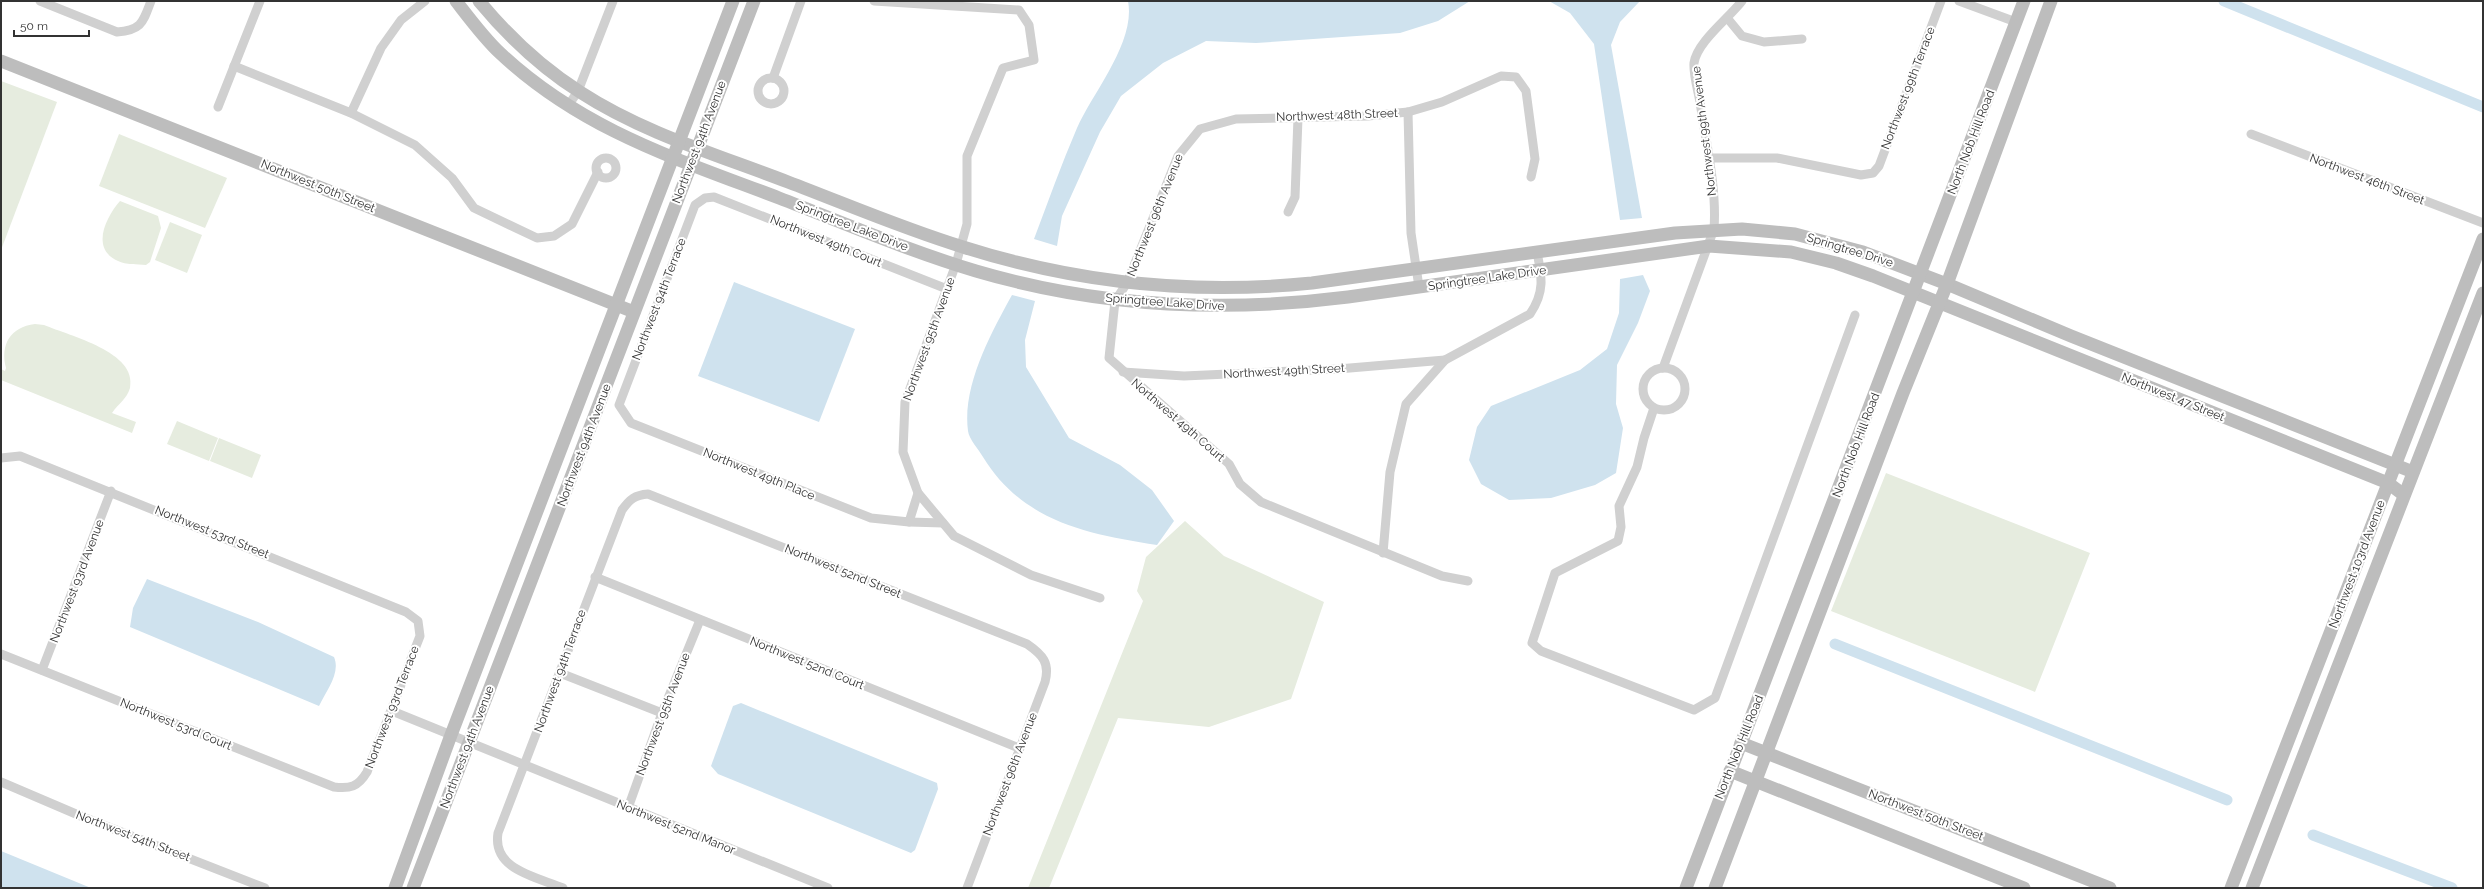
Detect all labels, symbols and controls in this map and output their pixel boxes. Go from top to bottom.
scale bar [14,12,89,38]
text: 50 m [20,19,48,33]
street label: Northwest 99th Terrace [1878,25,1938,151]
street label: Northwest 99th Avenue [1689,65,1719,197]
street label: Northwest 94th Avenue [669,79,729,205]
street label: North Nob Hill Road [1945,88,1997,196]
street label: Northwest 48th Street [1276,106,1398,124]
street label: Northwest 46th Street [2308,151,2426,207]
street label: Northwest 96th Avenue [1124,152,1186,278]
street label: Northwest 50th Street [259,157,377,215]
street label: Springtree Lake Drive [794,198,910,254]
street label: Northwest 49th Court [768,212,884,270]
street label: Springtree Drive [1805,230,1895,270]
street label: Northwest 94th Terrace [629,236,689,362]
street label: Springtree Lake Drive [1427,263,1547,293]
street label: Northwest 95th Avenue [900,275,958,403]
street label: Springtree Lake Drive [1105,291,1225,313]
street label: Northwest 49th Street [1223,361,1345,381]
street label: Northwest 47 Street [2119,370,2227,424]
street label: Northwest 49th Court [1128,376,1228,464]
street label: Northwest 94th Avenue [554,382,614,508]
street label: North Nob Hill Road [1830,391,1882,499]
street label: Northwest 49th Place [701,445,817,503]
street label: Northwest 103rd Avenue [2326,498,2388,630]
street label: Northwest 53rd Street [153,503,271,561]
street label: Northwest 93rd Avenue [47,518,107,644]
street label: Northwest 52nd Street [783,541,903,601]
street label: Northwest 94th Terrace [531,608,589,734]
street label: Northwest 52nd Court [748,634,866,692]
street label: Northwest 93rd Terrace [362,644,422,770]
street label: Northwest 95th Avenue [633,651,693,777]
street label: Northwest 94th Avenue [437,684,497,810]
street label: North Nob Hill Road [1712,693,1766,801]
street label: Northwest 53rd Court [118,695,234,753]
street label: Northwest 96th Avenue [980,710,1040,838]
street label: Northwest 50th Street [1867,787,1985,843]
street label: Northwest 52nd Manor [615,797,738,857]
street label: Northwest 54th Street [74,808,192,864]

